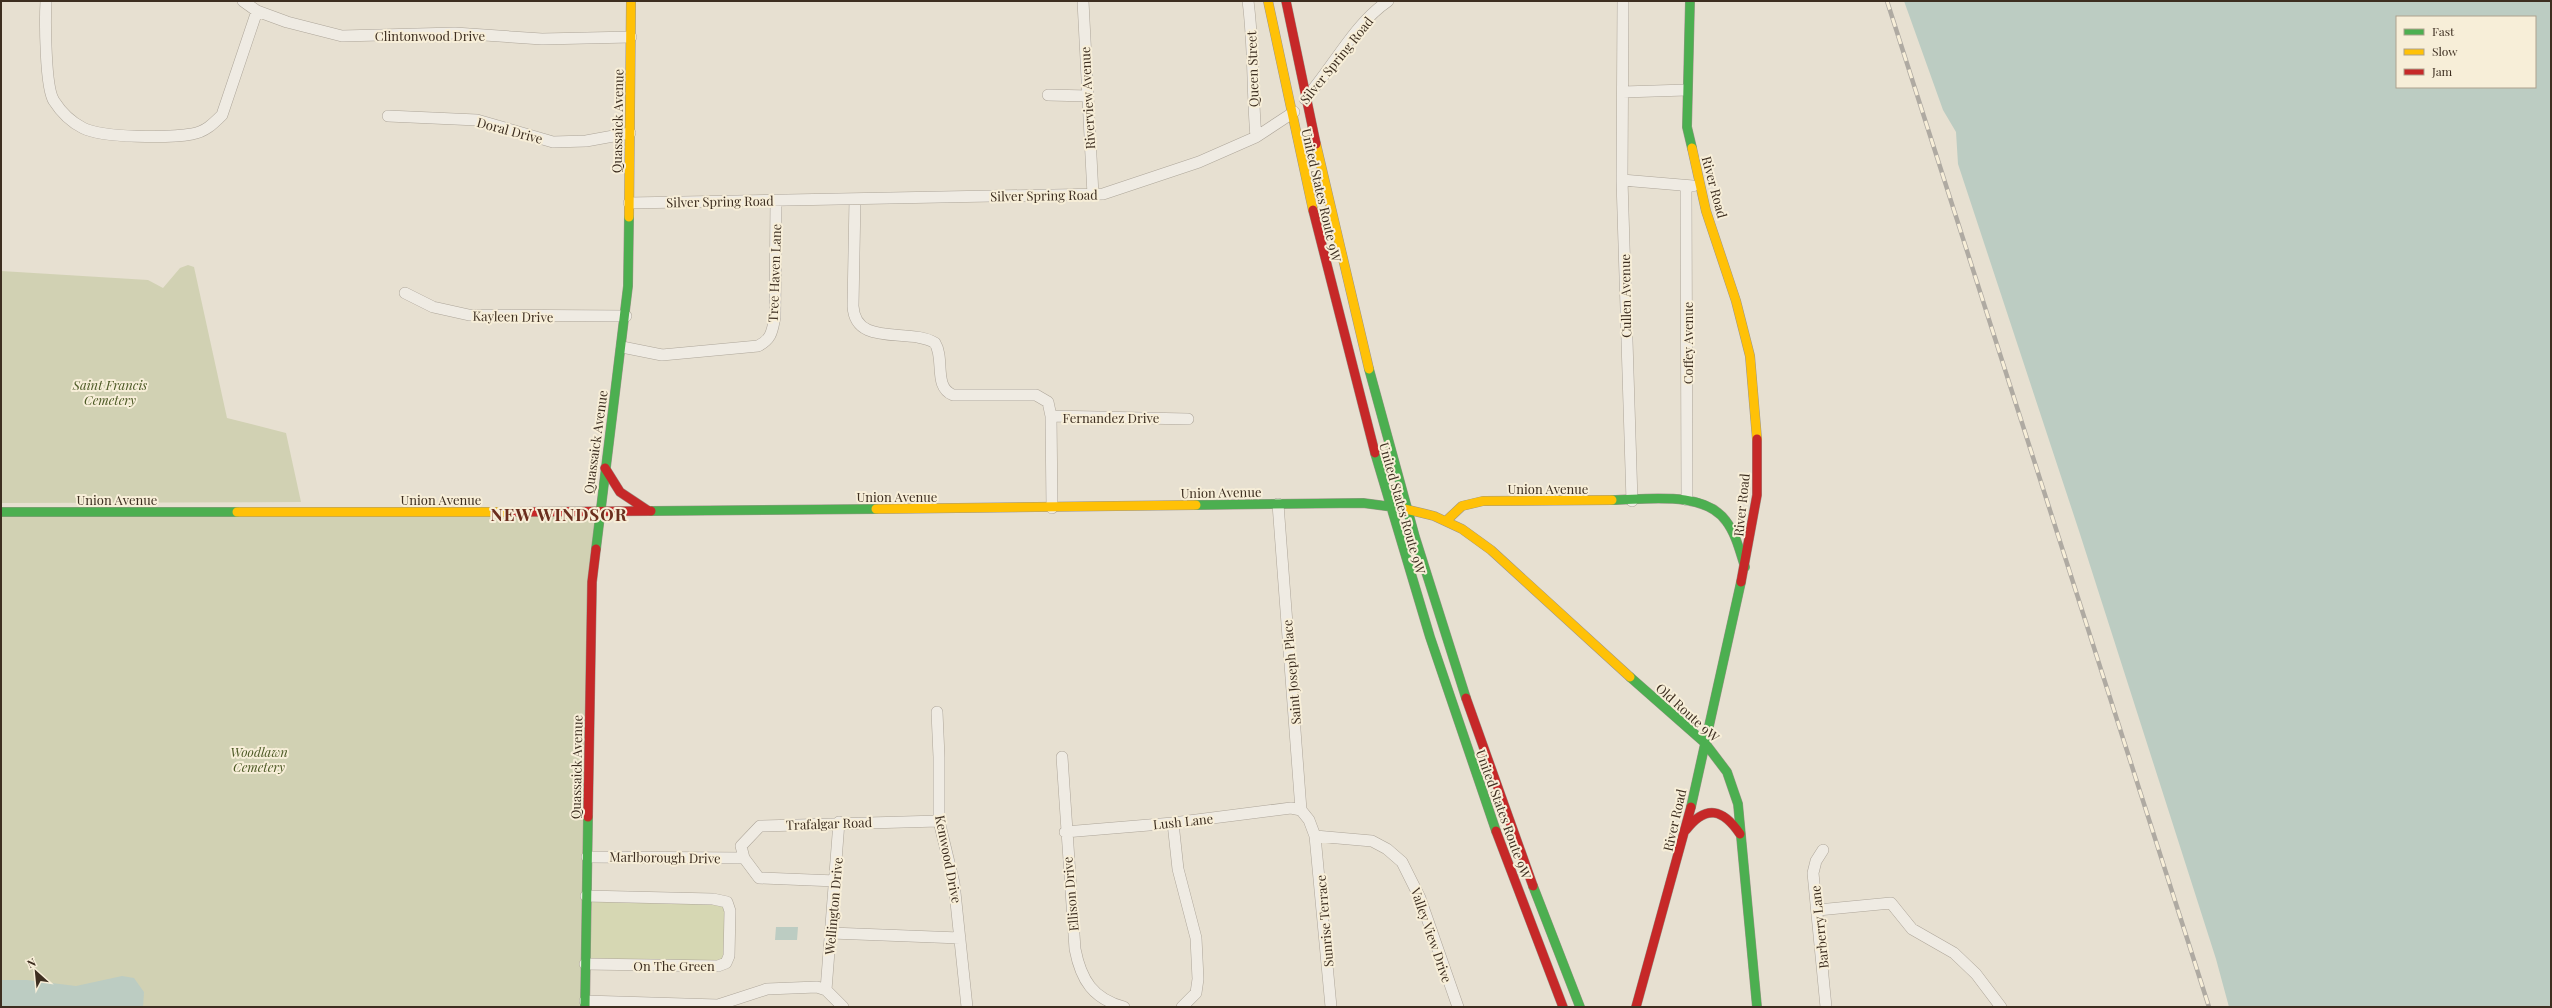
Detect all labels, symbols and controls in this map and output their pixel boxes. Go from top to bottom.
street label: Silver Spring Road [1296,12,1377,107]
legend [2396,16,2536,88]
text: Fast [2432,23,2455,39]
street label: Clintonwood Drive [375,27,486,44]
street label: Queen Street [1242,30,1262,107]
text: Slow [2432,43,2458,59]
street label: Riverview Avenue [1076,46,1098,150]
text: Jam [2431,63,2453,79]
street label: Quassaick Avenue [608,68,626,173]
street label: Doral Drive [475,113,545,147]
street label: United States Route 9W [1298,127,1346,264]
street label: River Road [1699,154,1732,220]
street label: Silver Spring Road [990,186,1098,204]
street label: Silver Spring Road [666,192,774,210]
street label: Tree Haven Lane [764,223,784,322]
street label: Cullen Avenue [1616,254,1634,338]
street label: Coffey Avenue [1679,301,1696,384]
street label: Kayleen Drive [473,307,554,325]
park label: Saint Francis Cemetery [72,376,147,408]
street label: Quassaick Avenue [579,389,611,495]
street label: Fernandez Drive [1063,409,1160,426]
street label: United States Route 9W [1376,440,1430,576]
street label: River Road [1729,472,1753,537]
street label: Union Avenue [1508,480,1589,497]
street label: Union Avenue [1180,483,1262,501]
street label: Union Avenue [857,488,938,505]
street label: Union Avenue [77,491,158,508]
street label: Union Avenue [401,491,482,508]
district label: NEW WINDSOR [491,503,628,525]
street label: Saint Joseph Place [1278,618,1304,725]
street label: Old Route 9W [1653,679,1724,745]
street label: Quassaick Avenue [567,714,585,819]
park label: Woodlawn Cemetery [230,743,288,775]
street label: United States Route 9W [1473,747,1535,881]
street label: River Road [1659,787,1690,853]
street label: Lush Lane [1152,809,1214,833]
street label: Trafalgar Road [786,813,873,833]
street label: Kenwood Drive [932,813,966,905]
street label: Marlborough Drive [609,848,721,866]
street label: Wellington Drive [820,856,846,956]
street label: Ellison Drive [1058,856,1082,932]
street label: Sunrise Terrace [1311,874,1336,968]
street label: Valley View Drive [1407,884,1456,985]
street label: Barberry Lane [1806,884,1832,969]
north arrow [16,952,56,992]
text: N [24,954,38,971]
street label: On The Green [633,957,715,974]

